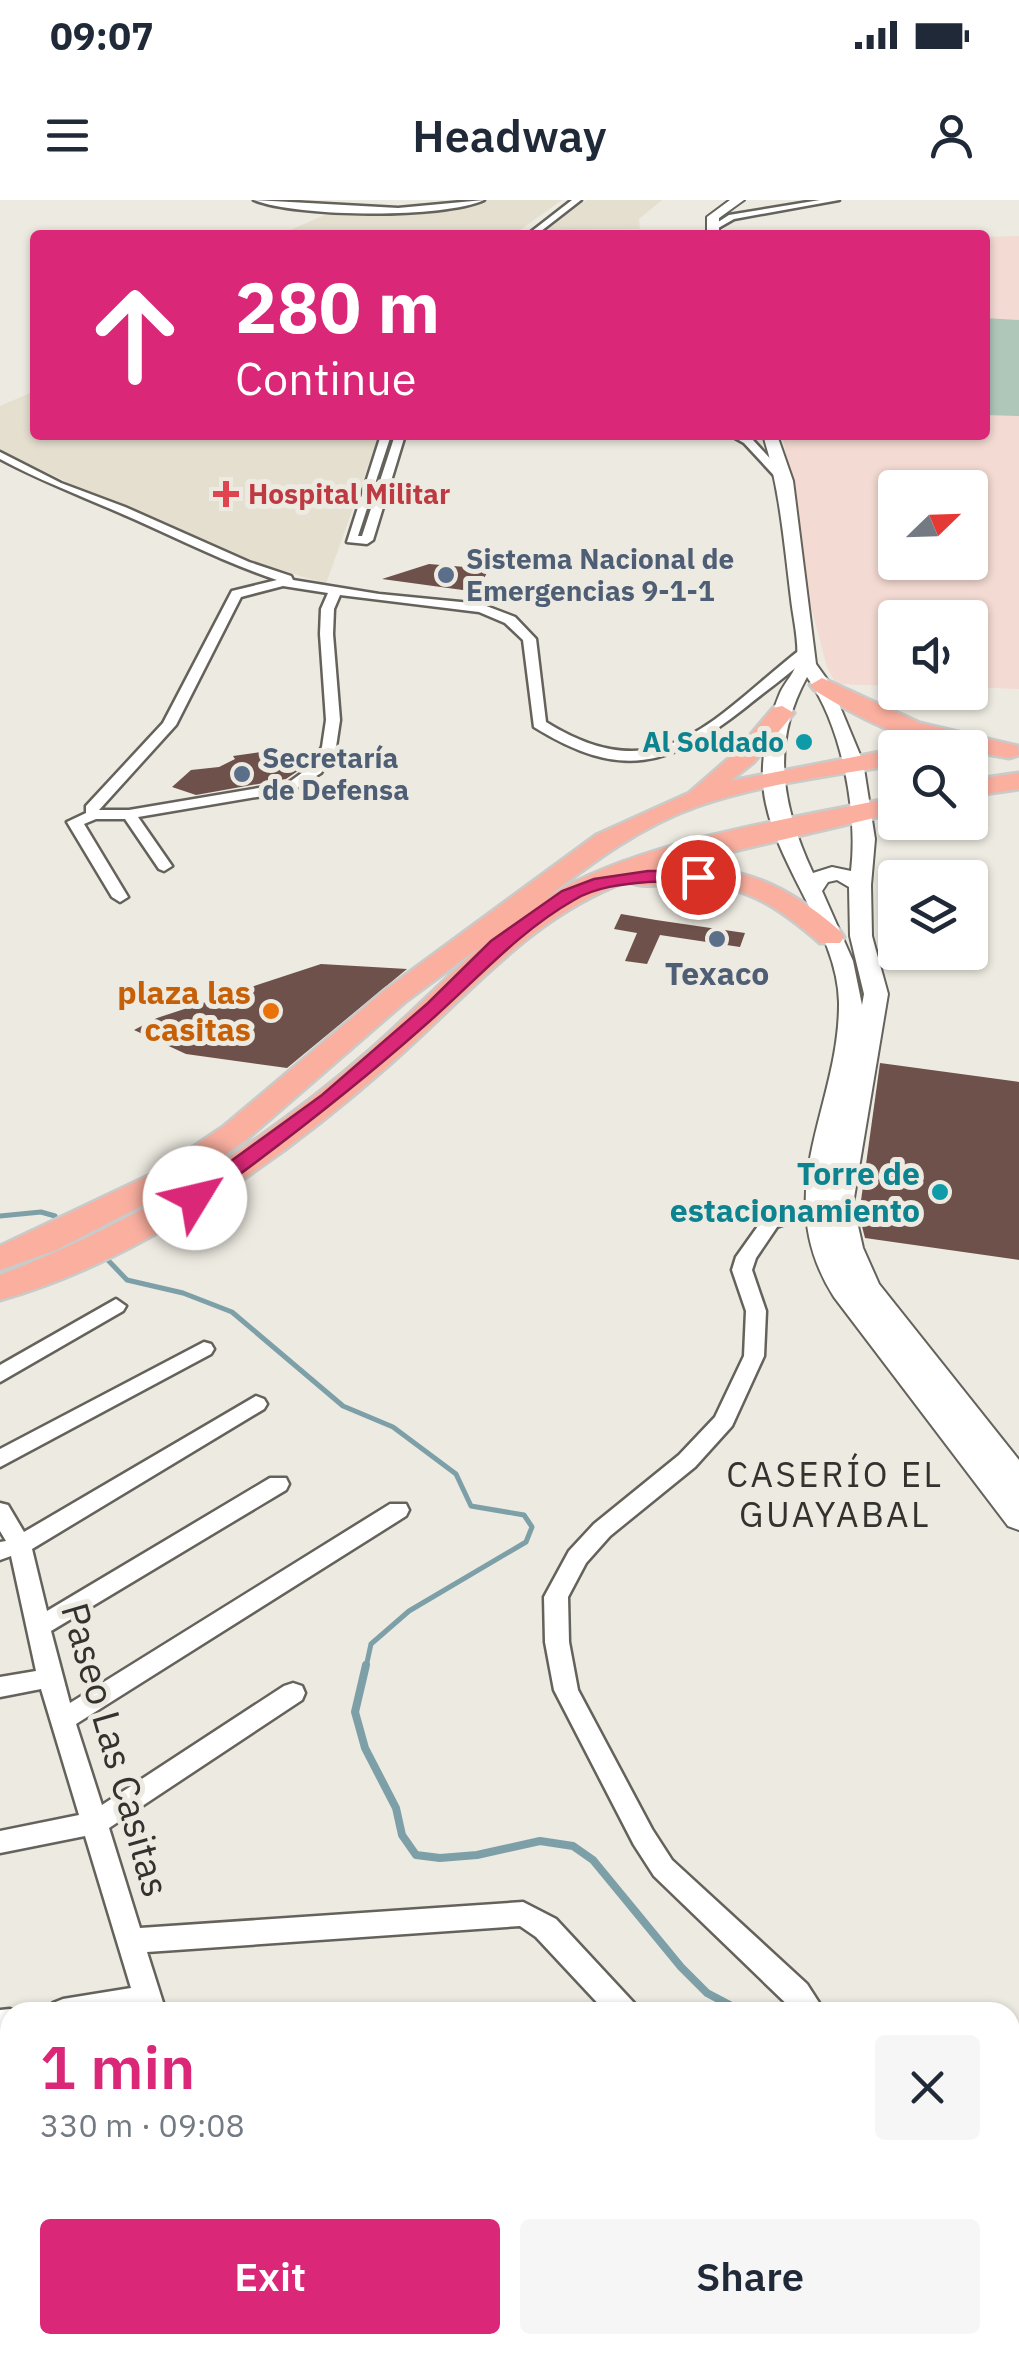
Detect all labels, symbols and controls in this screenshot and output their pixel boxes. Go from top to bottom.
text: 09:07 [50,11,154,60]
text: Headway [412,106,607,164]
icon: menu [40,108,95,163]
icon: person [924,108,979,163]
text: 280 m [235,261,440,352]
icon: ahead [70,270,200,400]
text: Continue [235,349,417,407]
north arrow [878,470,988,580]
map controls [878,470,988,970]
place label: Hospital Militar [248,475,450,512]
marker: Hospital Militar [213,481,239,507]
place label: Sistema Nacional de Emergencias 9-1-1 [466,540,734,609]
marker: Sistema Nacional de Emergencias 9-1-1 [435,564,457,586]
button: sound [878,600,988,710]
place label: Al Soldado [642,723,784,760]
button: search [878,730,988,840]
marker: Al Soldado [793,731,815,753]
place label: Secretaría de Defensa [262,739,409,808]
marker: Secretaría de Defensa [231,763,253,785]
pin [656,835,741,920]
icon: arrive [671,850,726,905]
button: layers [878,860,988,970]
marker: Texaco [706,928,728,950]
place label: Texaco [665,952,769,994]
place label: plaza las casitas [117,971,251,1050]
marker: plaza las casitas [260,1000,282,1022]
position arrow [143,1146,247,1250]
place label: Torre de estacionamiento [670,1152,920,1231]
marker: Torre de estacionamiento [929,1181,951,1203]
district label: CASERÍO EL GUAYABAL [726,1451,944,1537]
street label: Paseo Las Casitas [51,1597,182,1902]
text: 1 min [40,2027,195,2106]
button: close [875,2035,980,2140]
text: 330 m · 09:08 [40,2104,245,2146]
button: Exit [40,2219,500,2334]
button: Share [520,2219,980,2334]

